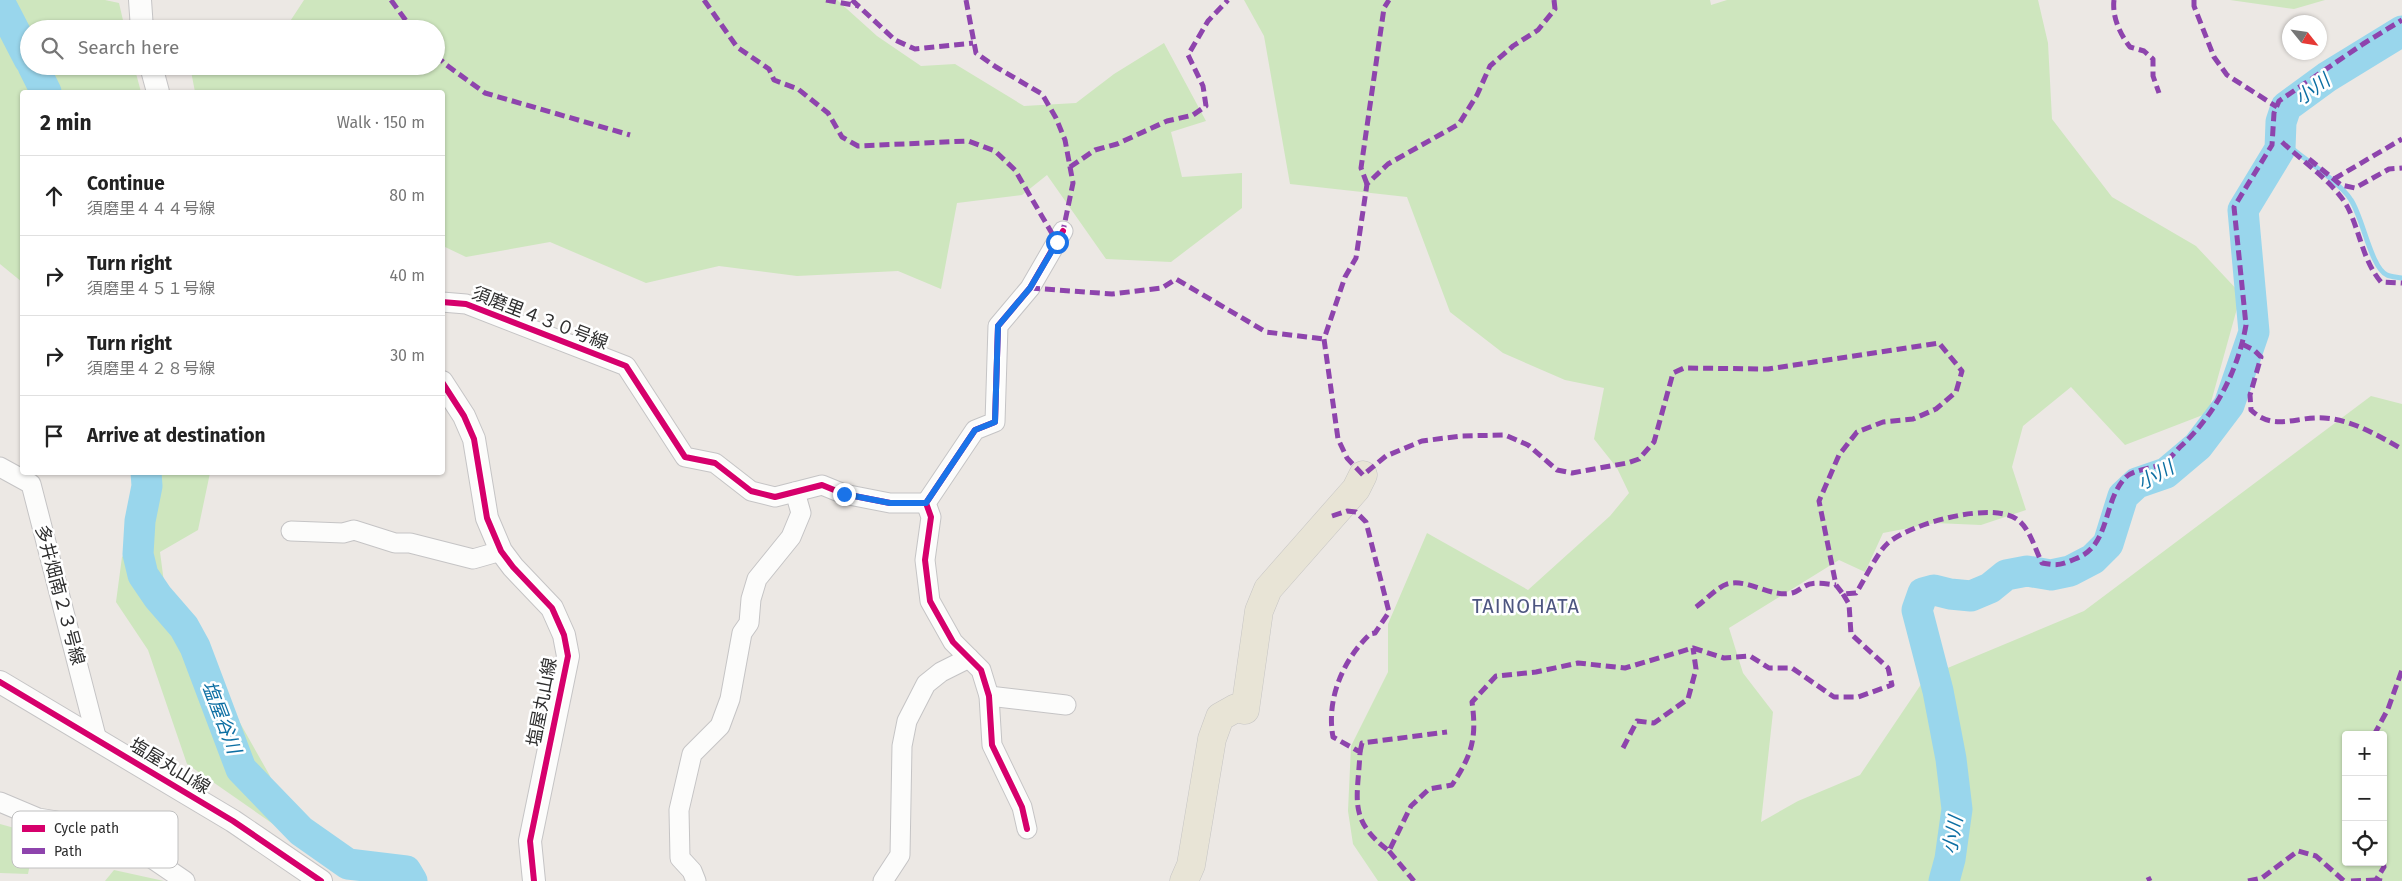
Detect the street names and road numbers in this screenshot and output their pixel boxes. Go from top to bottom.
street label: 須磨里４３０号線 [469,282,611,354]
street label: 多井畑南２３号線 [31,523,89,667]
street label: 塩屋丸山線 [523,656,561,748]
street label: 塩屋丸山線 [126,733,214,799]

